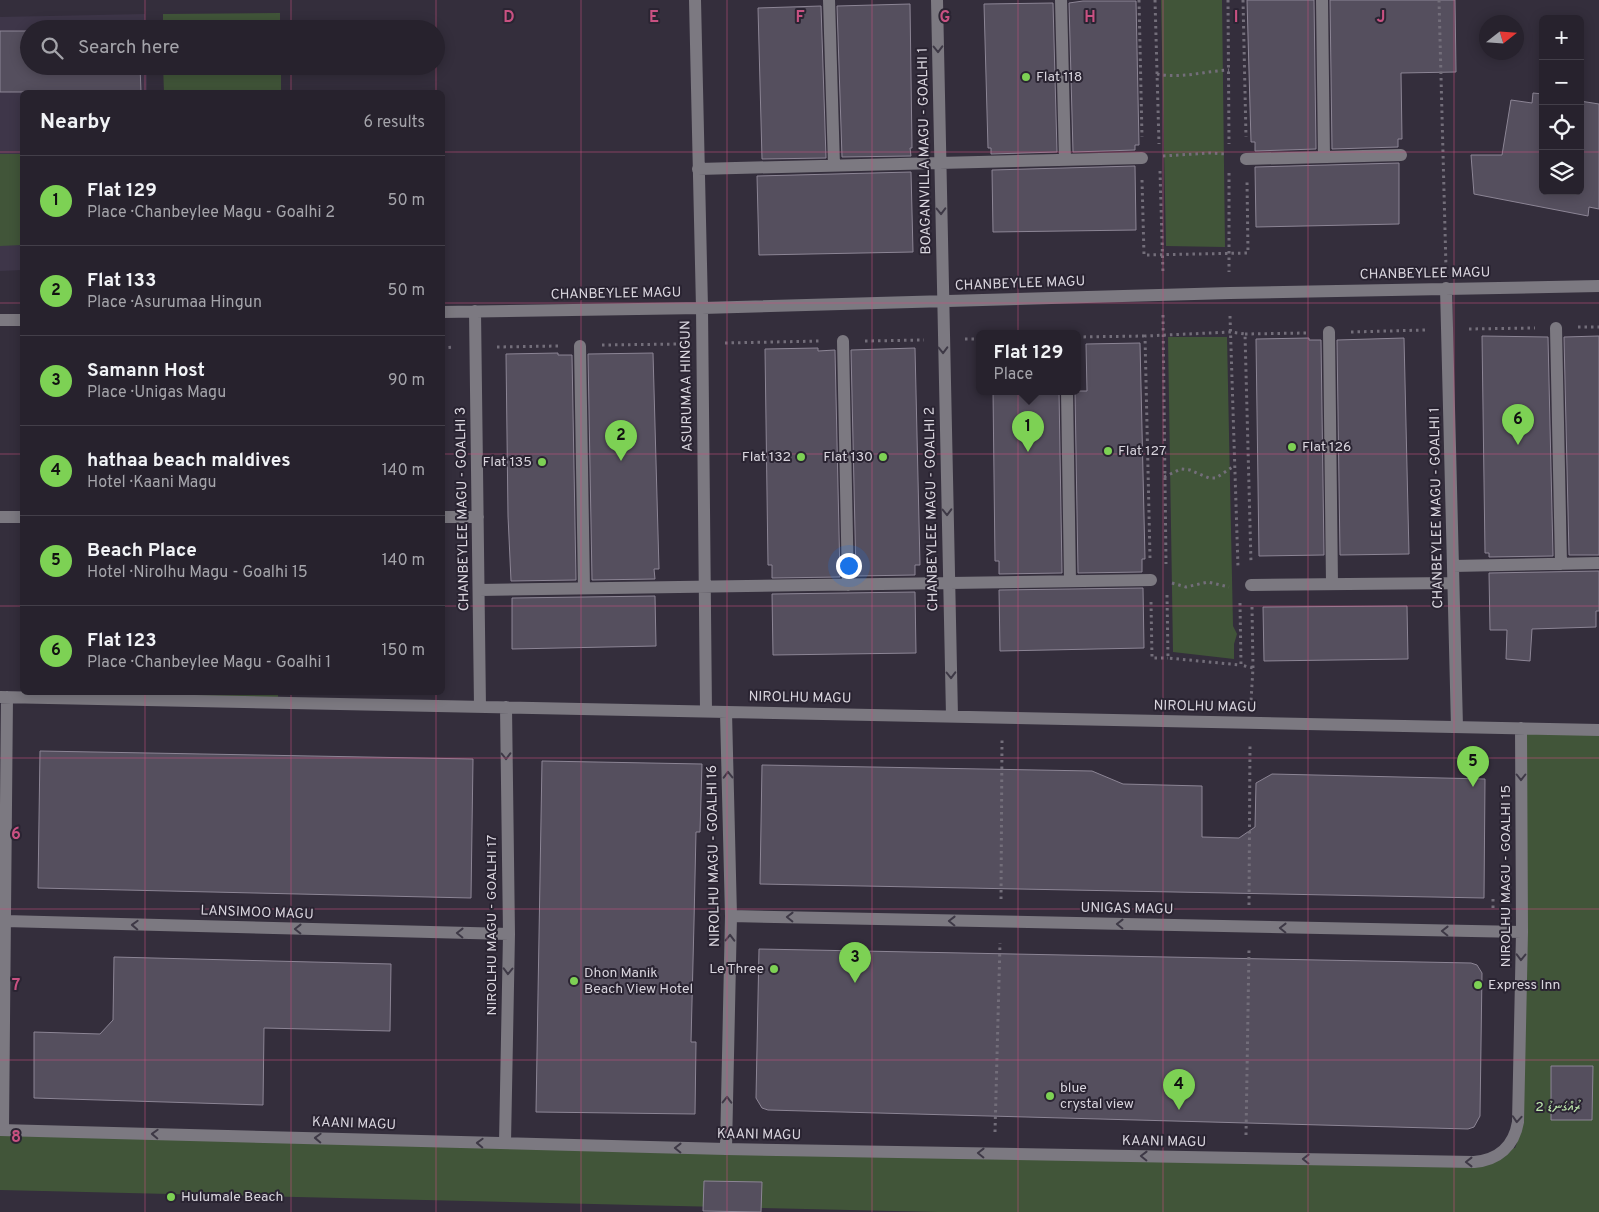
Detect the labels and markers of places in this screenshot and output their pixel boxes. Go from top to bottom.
place label: Flat 118 [1036,69,1082,86]
marker: Flat 118 [1020,71,1032,83]
pin: 6 [1502,404,1534,445]
pin: 1 [1012,411,1044,452]
pin: 2 [605,420,637,461]
place label: Flat 126 [1302,439,1351,456]
marker: Flat 126 [1286,441,1298,453]
place label: Flat 127 [1118,443,1166,460]
marker: Flat 127 [1102,445,1114,457]
place label: Flat 132 [742,449,791,466]
place label: Flat 130 [823,449,873,466]
marker: Flat 132 [795,451,807,463]
marker: Flat 130 [877,451,889,463]
place label: Flat 135 [482,454,532,471]
marker: Flat 135 [536,456,548,468]
pin: 5 [1457,746,1489,787]
pin: 3 [839,942,871,983]
place label: Le Three [709,961,764,978]
marker: Le Three [768,963,780,975]
place label: Dhon Manik Beach View Hotel [584,965,693,998]
marker: Dhon Manik Beach View Hotel [568,975,580,987]
place label: Express Inn [1488,977,1560,994]
marker: Express Inn [1472,979,1484,991]
pin: 4 [1163,1069,1195,1110]
place label: blue crystal view [1060,1080,1134,1113]
marker: blue crystal view [1044,1090,1056,1102]
place label: Hulumale Beach [181,1189,283,1206]
marker: Hulumale Beach [165,1191,177,1203]

